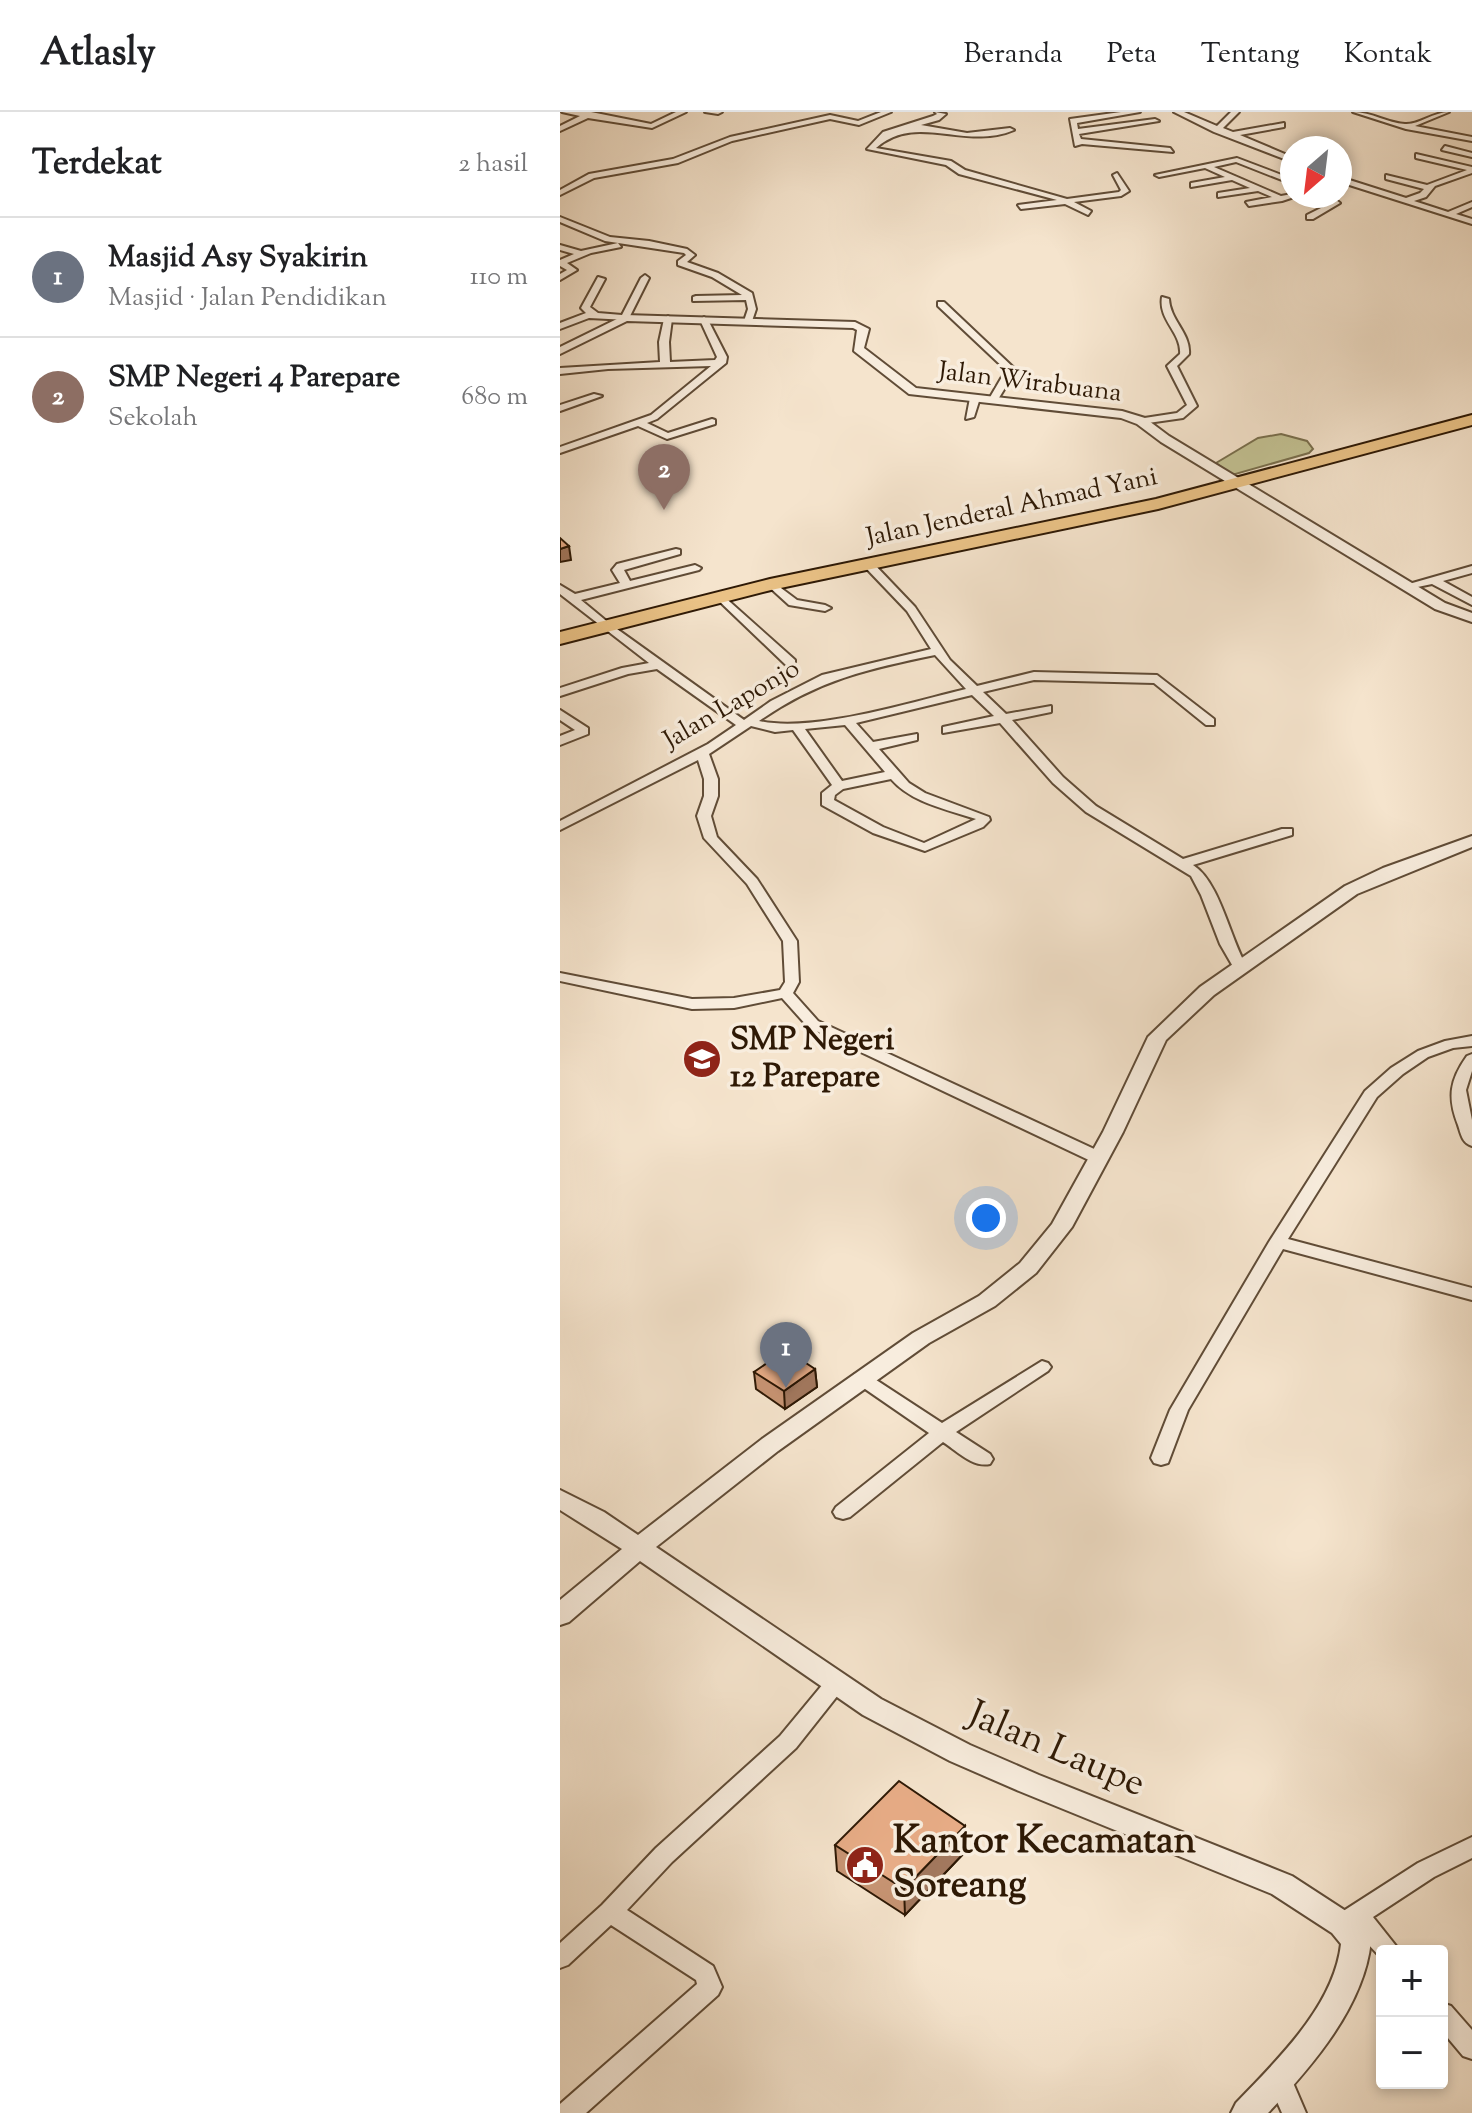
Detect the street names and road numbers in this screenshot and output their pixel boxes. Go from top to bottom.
street label: Jalan Wirabuana [934,353,1124,413]
street label: Jalan Jenderal Ahmad Yani [861,459,1161,557]
street label: Jalan Laponjo [655,651,807,760]
street label: Jalan Laupe [957,1689,1153,1813]

